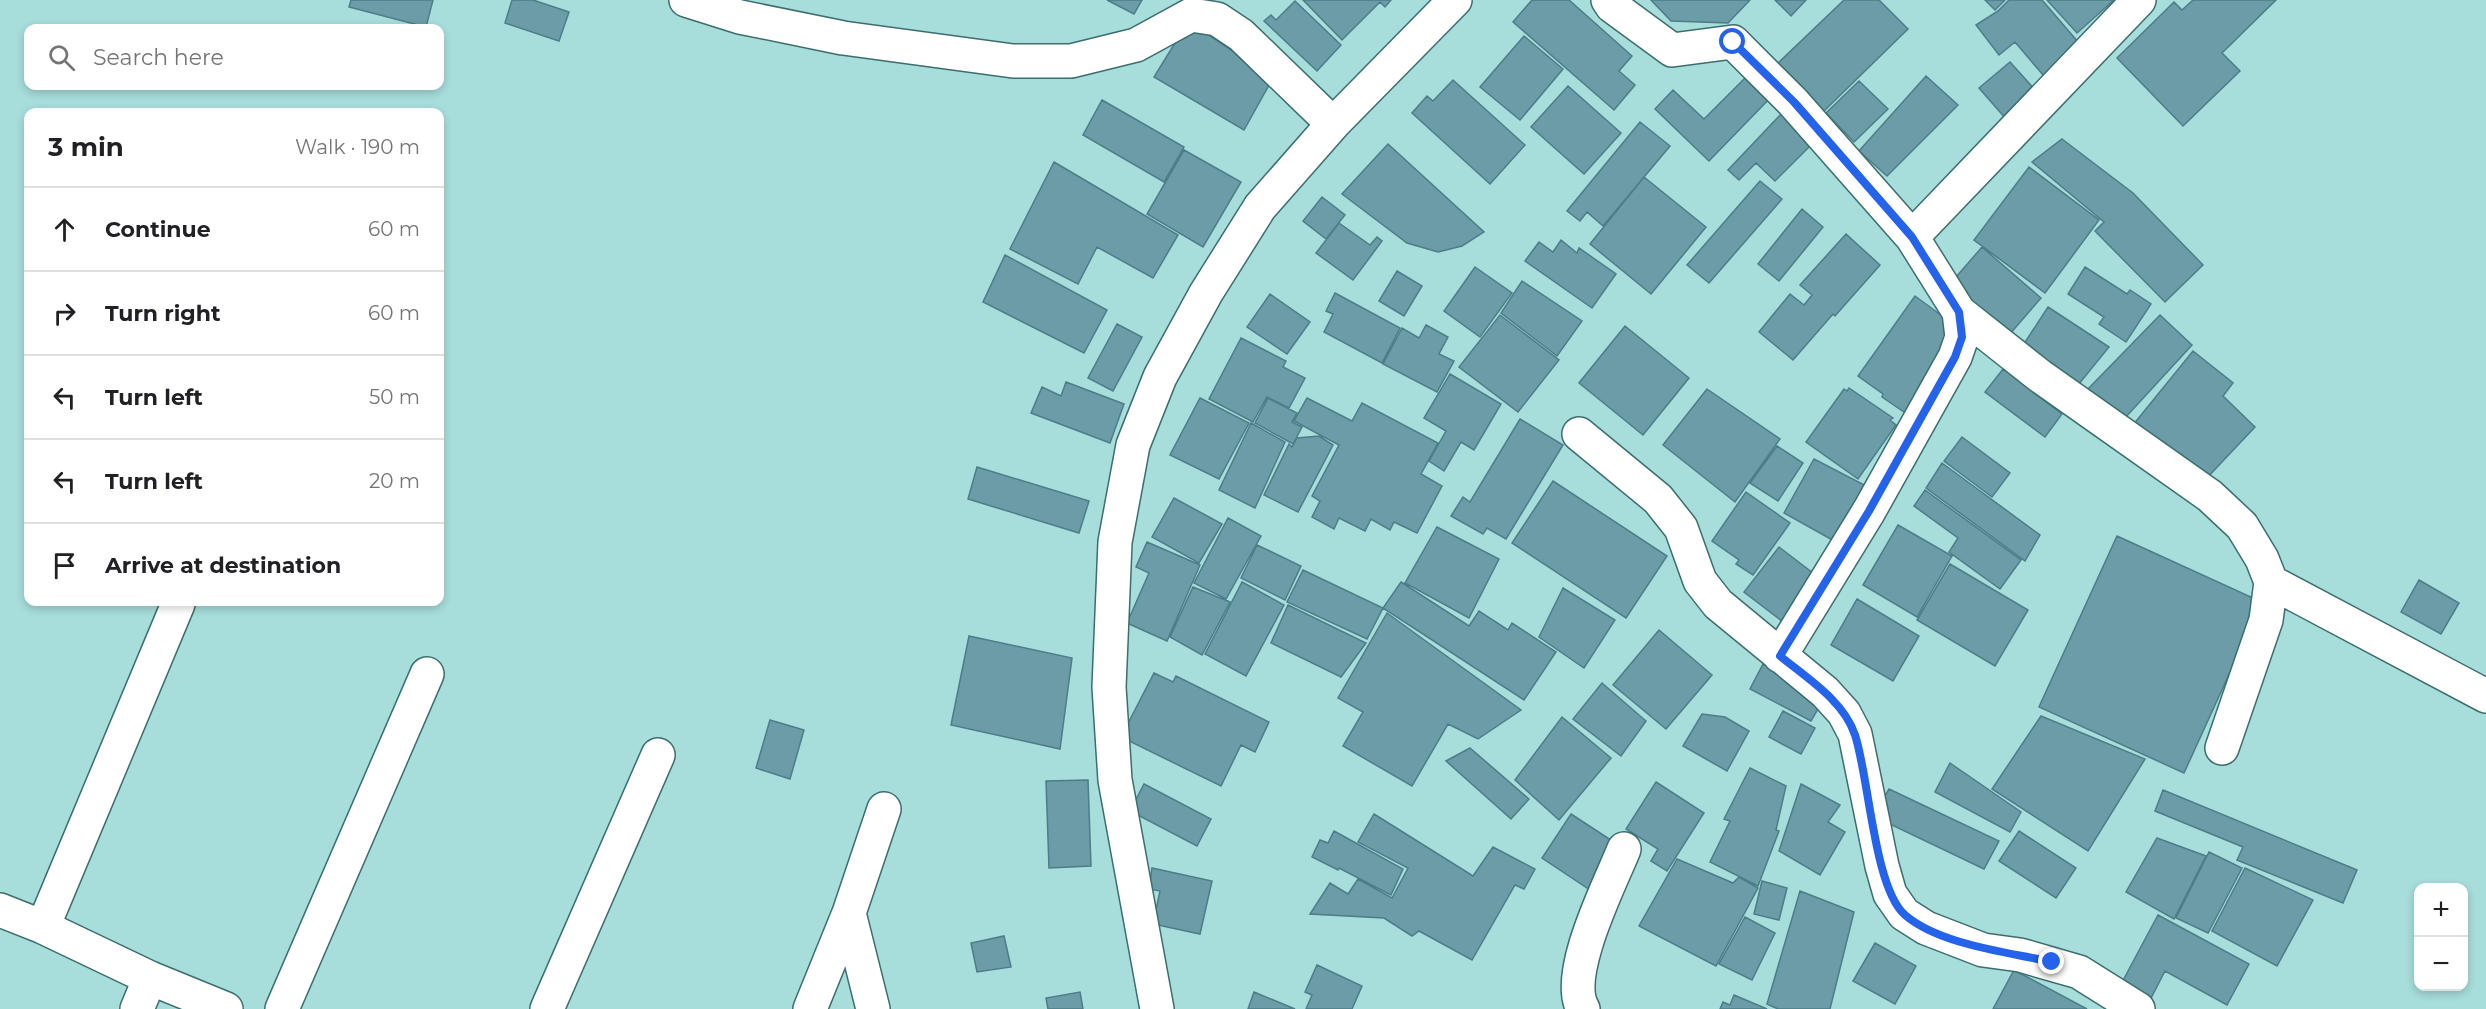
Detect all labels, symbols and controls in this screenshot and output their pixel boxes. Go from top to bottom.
search box [24,24,444,90]
route start [1719,28,1745,54]
icon: search [45,41,78,74]
text: Search here [93,44,224,71]
text: 3 min [48,131,124,163]
text: Walk · 190 m [295,135,420,159]
icon: ahead [48,213,81,246]
text: Continue [105,216,211,243]
text: 60 m [368,217,420,241]
icon: right [48,297,81,330]
text: Turn right [105,300,220,327]
text: 60 m [368,301,420,325]
icon: left [48,381,81,414]
text: Turn left [105,384,203,411]
text: 50 m [369,385,420,409]
icon: left [48,465,81,498]
text: Turn left [105,468,203,495]
text: 20 m [369,469,420,493]
icon: arrive [48,549,81,582]
text: Arrive at destination [105,552,341,579]
map controls [2414,883,2468,991]
button: + [2414,883,2468,937]
button: − [2414,937,2468,991]
route end [2038,948,2064,974]

